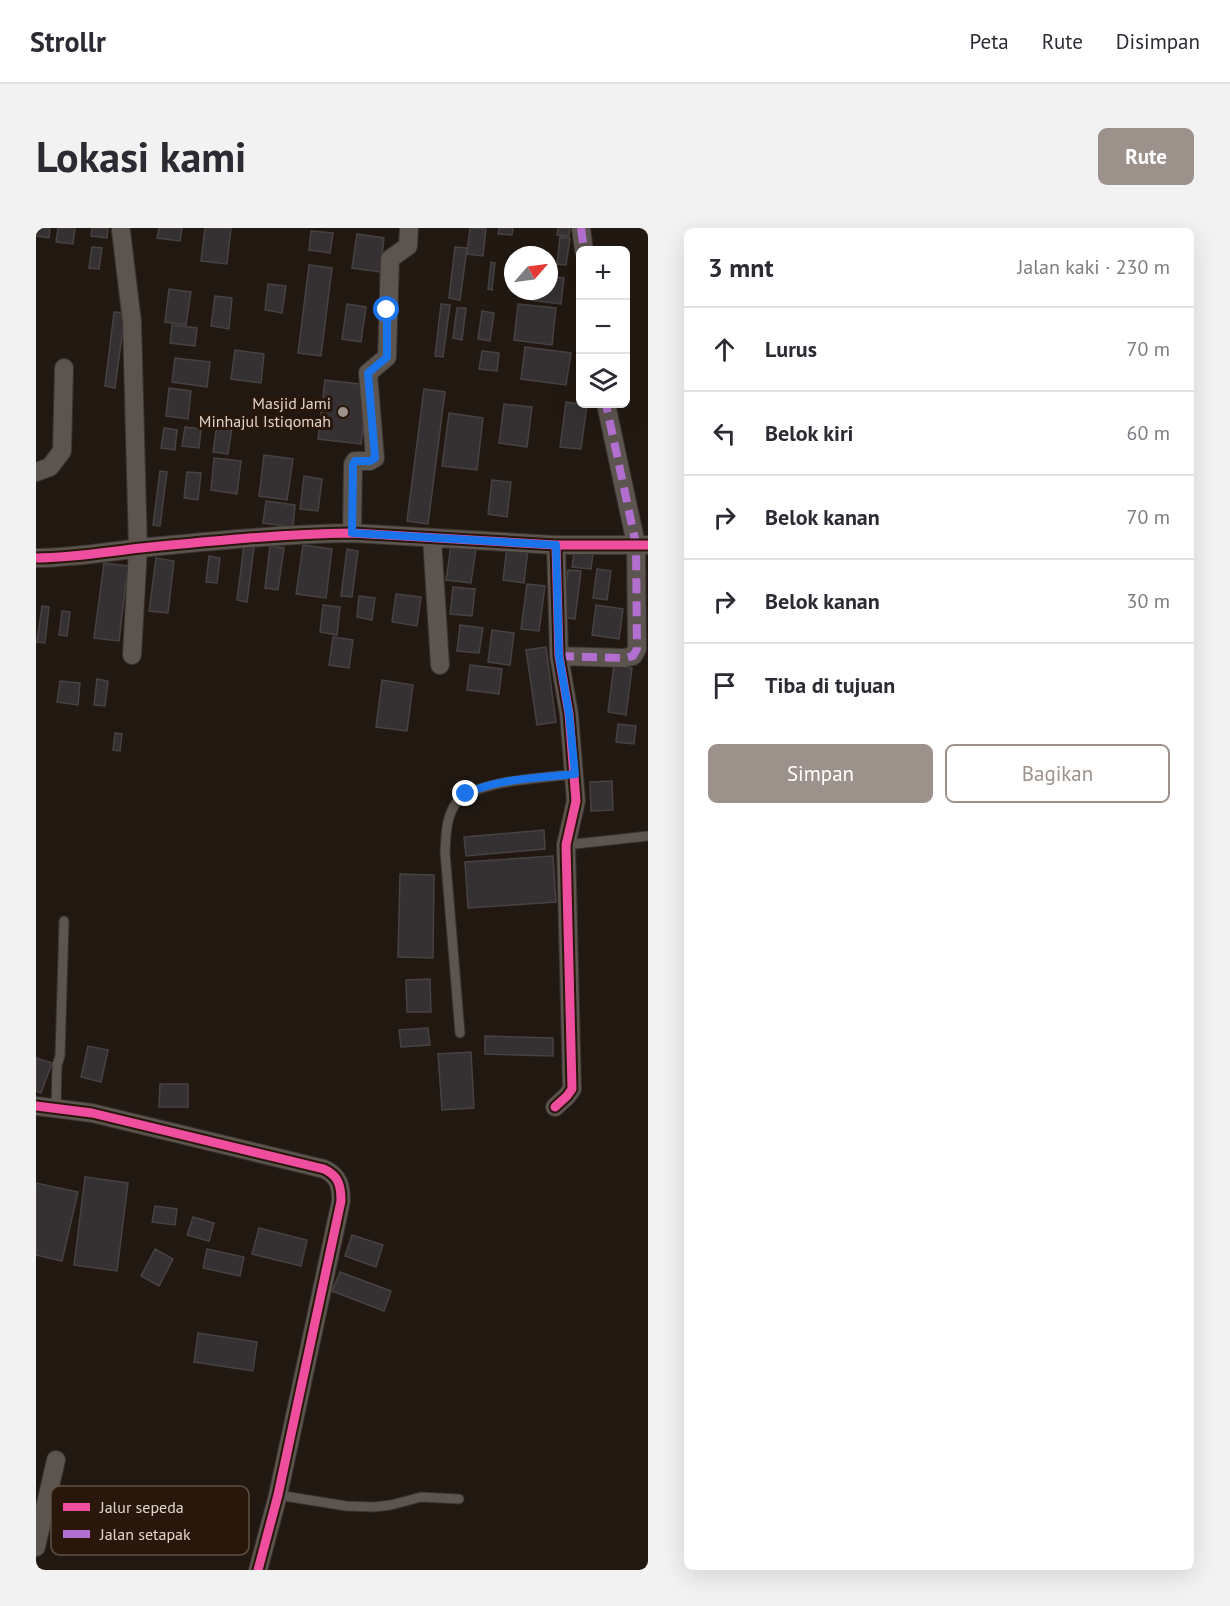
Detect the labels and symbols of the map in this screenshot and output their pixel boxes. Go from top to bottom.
north arrow [504,246,558,300]
route start [373,296,399,322]
place label: Masjid Jami Minhajul Istiqomah [199,393,331,431]
marker: Masjid Jami Minhajul Istiqomah [336,405,350,419]
route end [452,780,478,806]
legend [51,1486,249,1555]
text: Jalur sepeda [99,1497,184,1517]
text: Jalan setapak [99,1524,191,1544]

